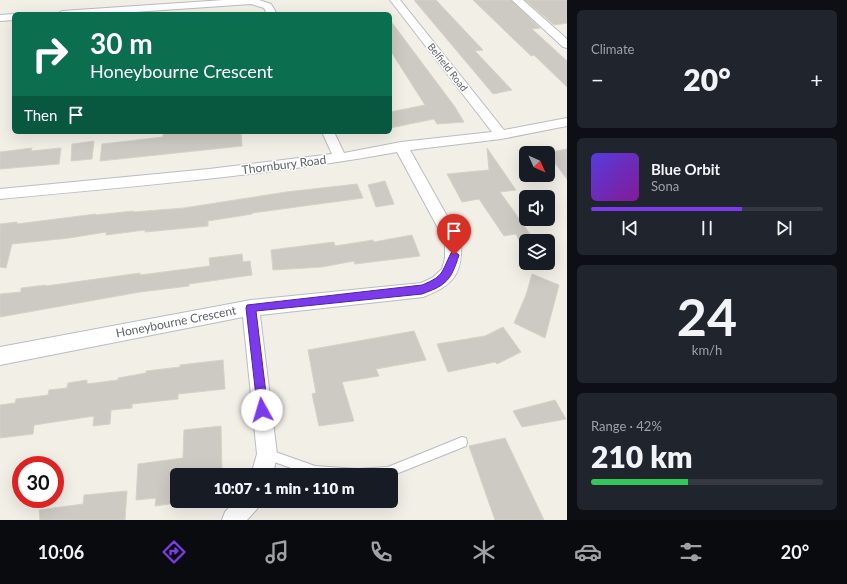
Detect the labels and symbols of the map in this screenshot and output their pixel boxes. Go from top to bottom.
street label: Belfield Road [425,41,471,93]
north arrow [519,146,555,182]
street label: Thornbury Road [241,152,327,177]
pin [437,214,471,255]
street label: Honeybourne Crescent [115,302,238,341]
position arrow [241,389,283,431]
speed limit sign: 30 [12,456,64,508]

